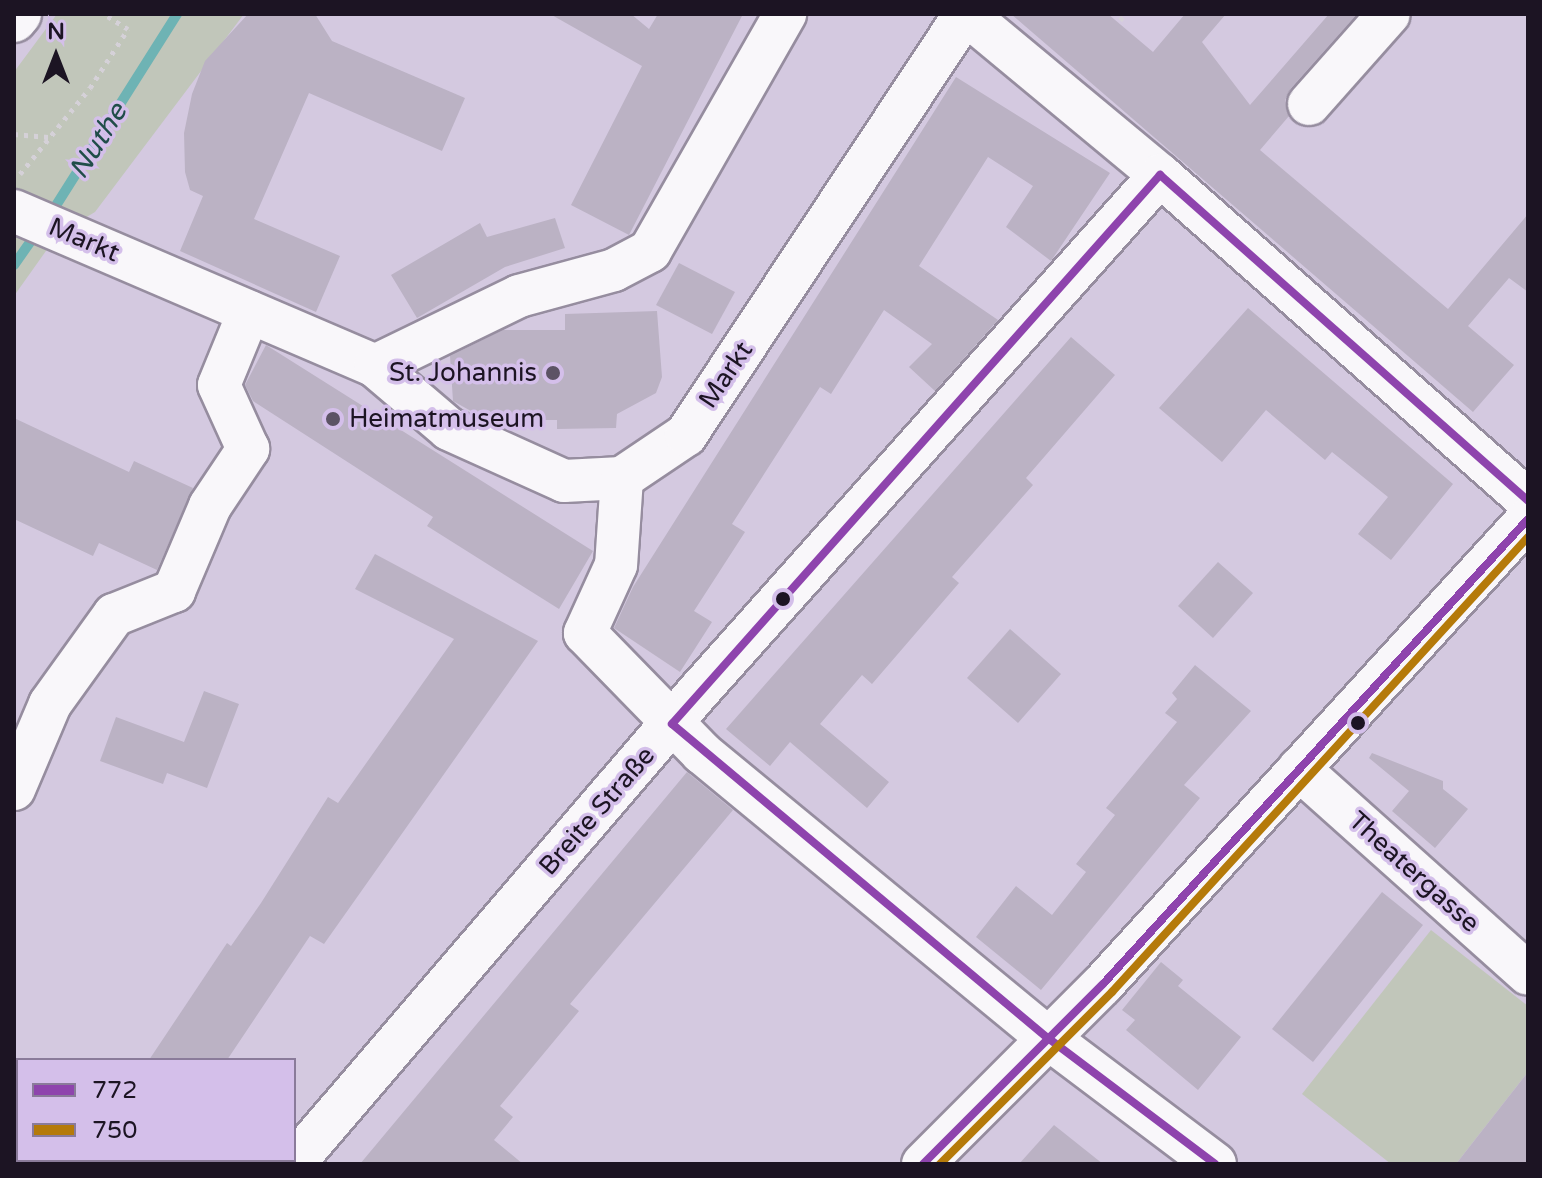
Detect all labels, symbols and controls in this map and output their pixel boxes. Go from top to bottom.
north arrow [16,16,96,96]
text: N [47,19,65,45]
water label: Nuthe [62,97,134,185]
street label: Markt [44,211,124,269]
street label: Markt [692,336,760,414]
place label: St. Johannis [389,357,537,389]
marker: St. Johannis [544,364,562,382]
place label: Heimatmuseum [349,403,544,435]
marker: Heimatmuseum [324,410,342,428]
unlabelled marker [775,591,791,607]
unlabelled marker [1350,715,1366,731]
street label: Breite Straße [533,740,661,882]
street label: Theatergasse [1342,805,1486,939]
legend [16,1058,296,1162]
text: 772 [92,1076,137,1105]
text: 750 [92,1116,137,1145]

